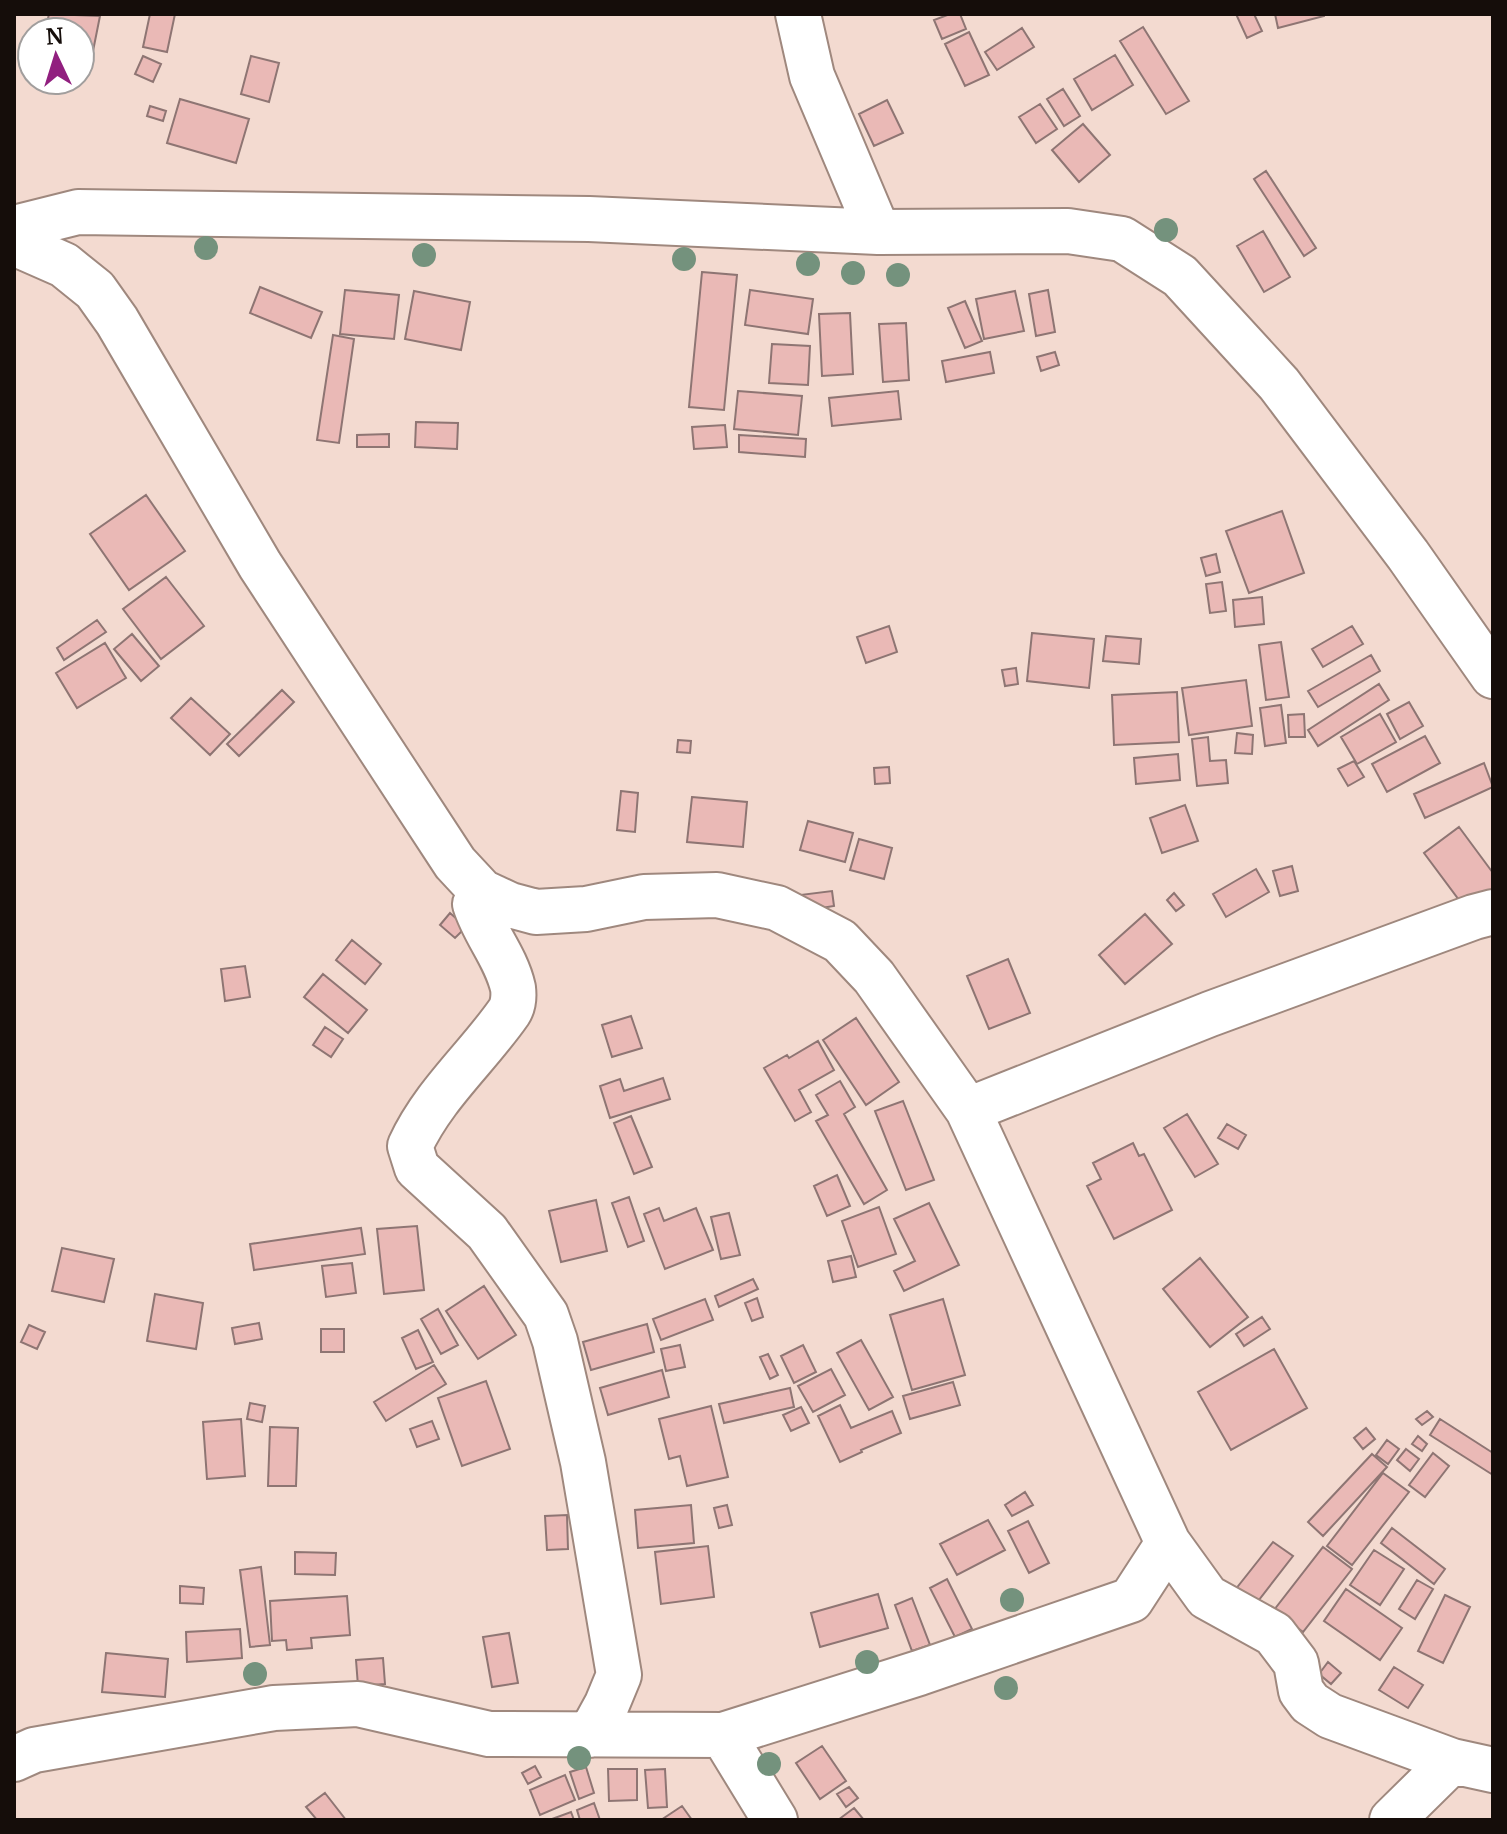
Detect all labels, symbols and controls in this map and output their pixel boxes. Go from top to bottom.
north arrow [16,16,96,96]
text: N [45,21,65,51]

